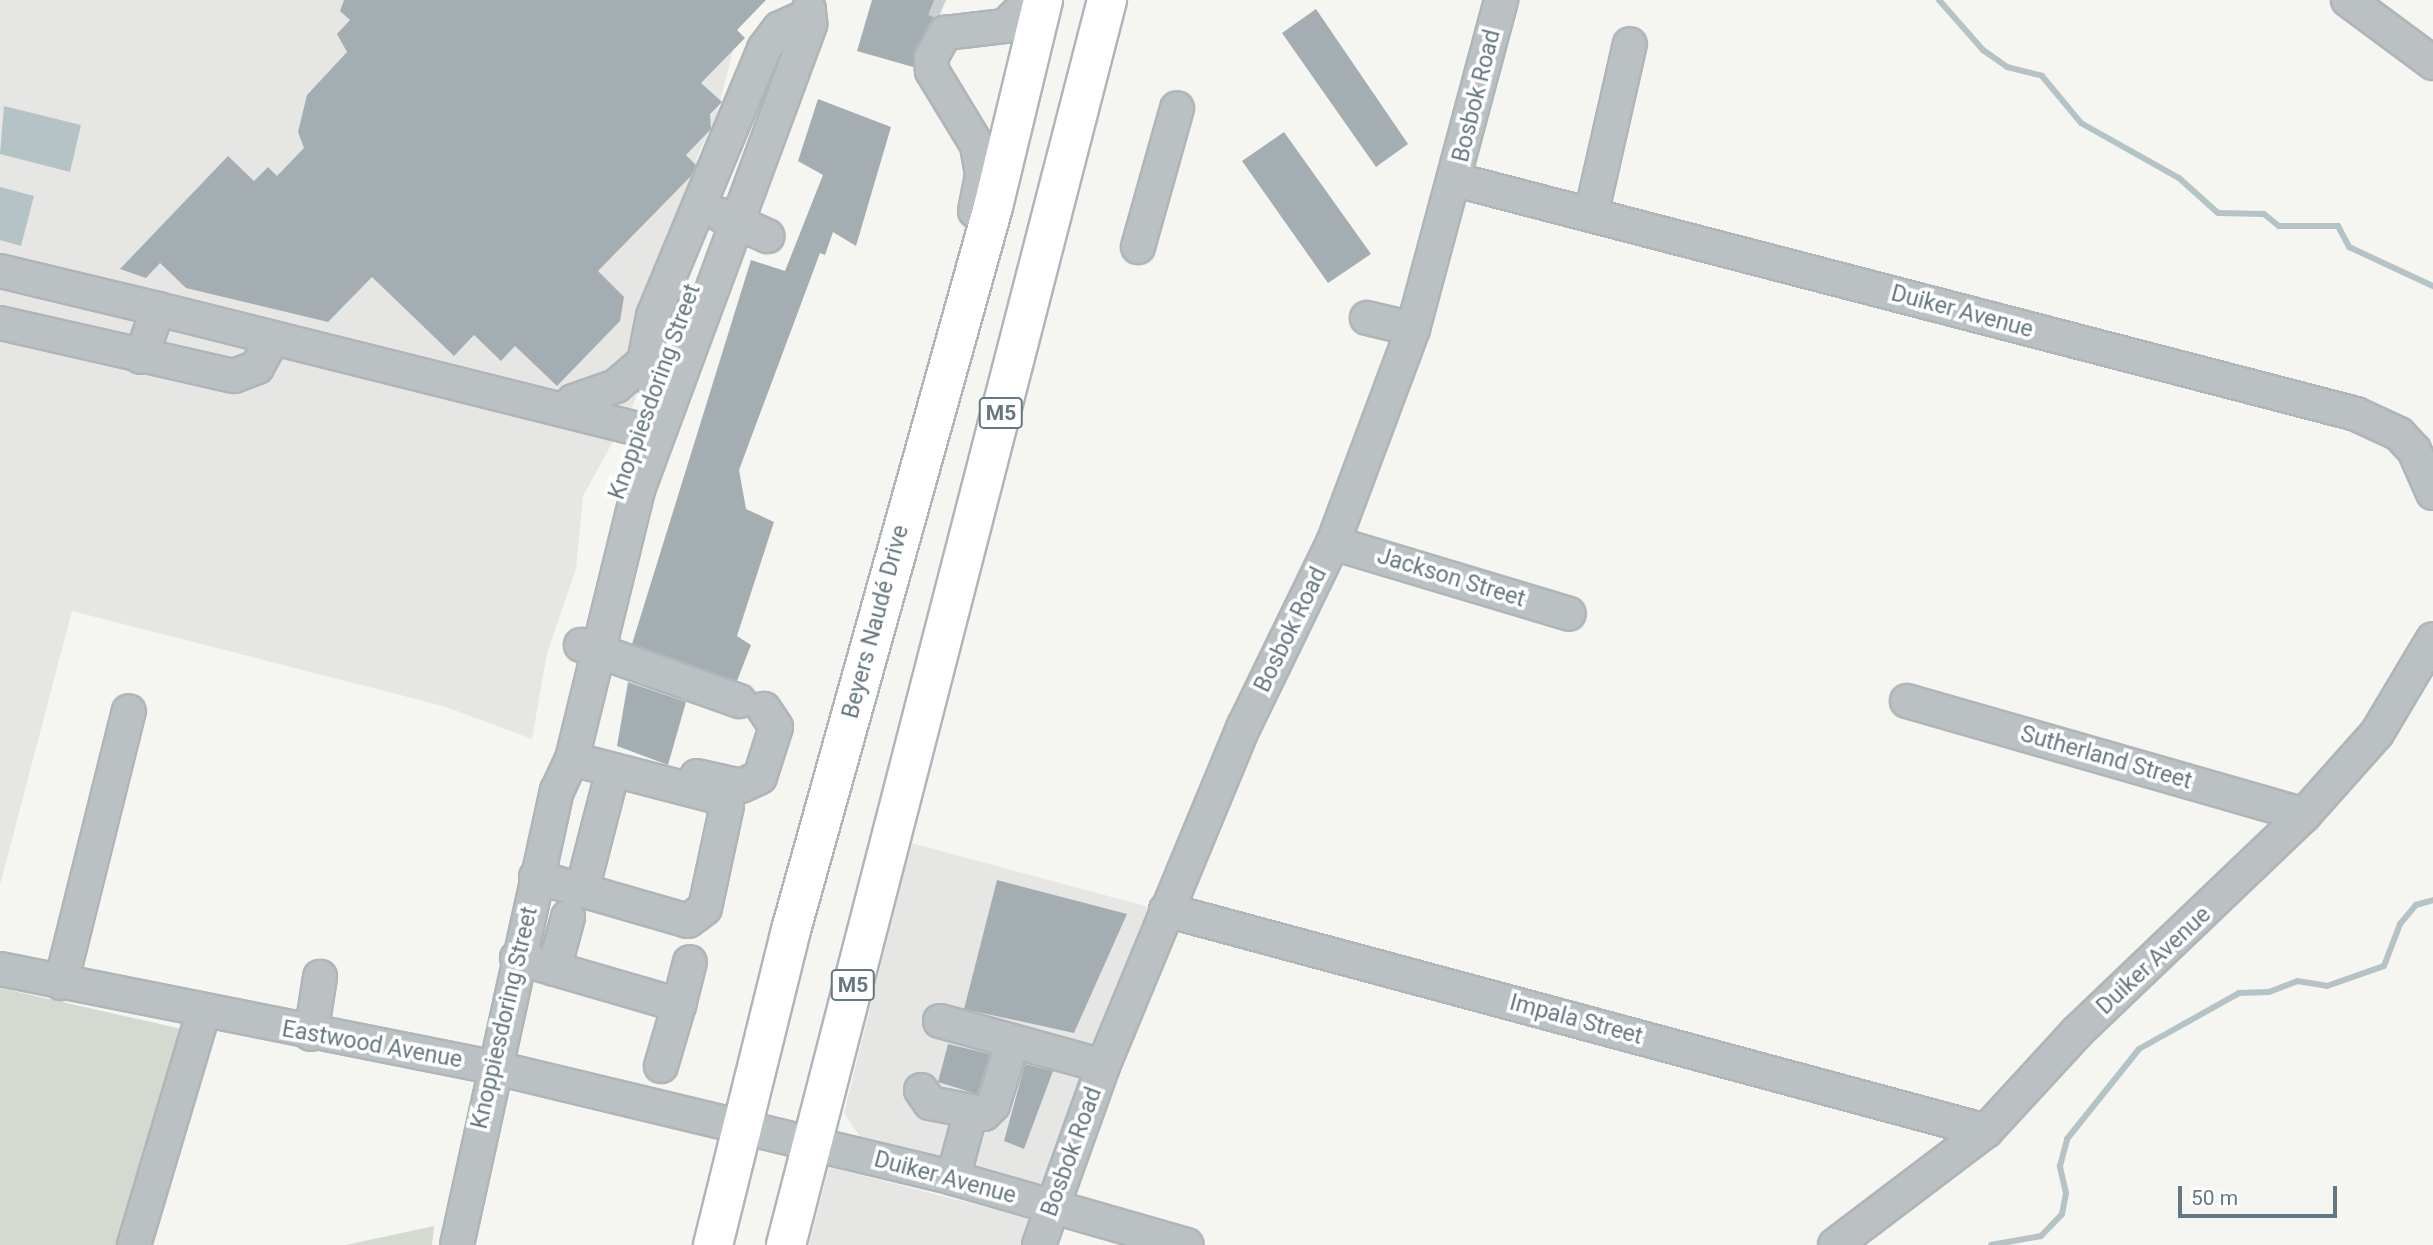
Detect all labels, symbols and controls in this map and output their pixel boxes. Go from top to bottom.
street label: Bosbok Road [1447,27,1507,165]
street label: Duiker Avenue [1888,280,2036,344]
street label: Knoppiesdoring Street [603,281,707,503]
road number: M5 [978,396,1024,430]
street label: Beyers Naudé Drive [837,522,915,722]
street label: Jackson Street [1374,542,1528,614]
street label: Bosbok Road [1249,563,1333,697]
street label: Sutherland Street [2017,720,2195,796]
street label: Duiker Avenue [2091,901,2217,1021]
street label: Knoppiesdoring Street [466,904,544,1132]
road number: M5 [830,968,876,1002]
street label: Impala Street [1507,989,1645,1051]
street label: Eastwood Avenue [280,1016,464,1074]
street label: Bosbok Road [1036,1084,1108,1220]
street label: Duiker Avenue [871,1146,1019,1210]
scale bar [2181,1172,2340,1216]
text: 50 m [2191,1186,2238,1210]

